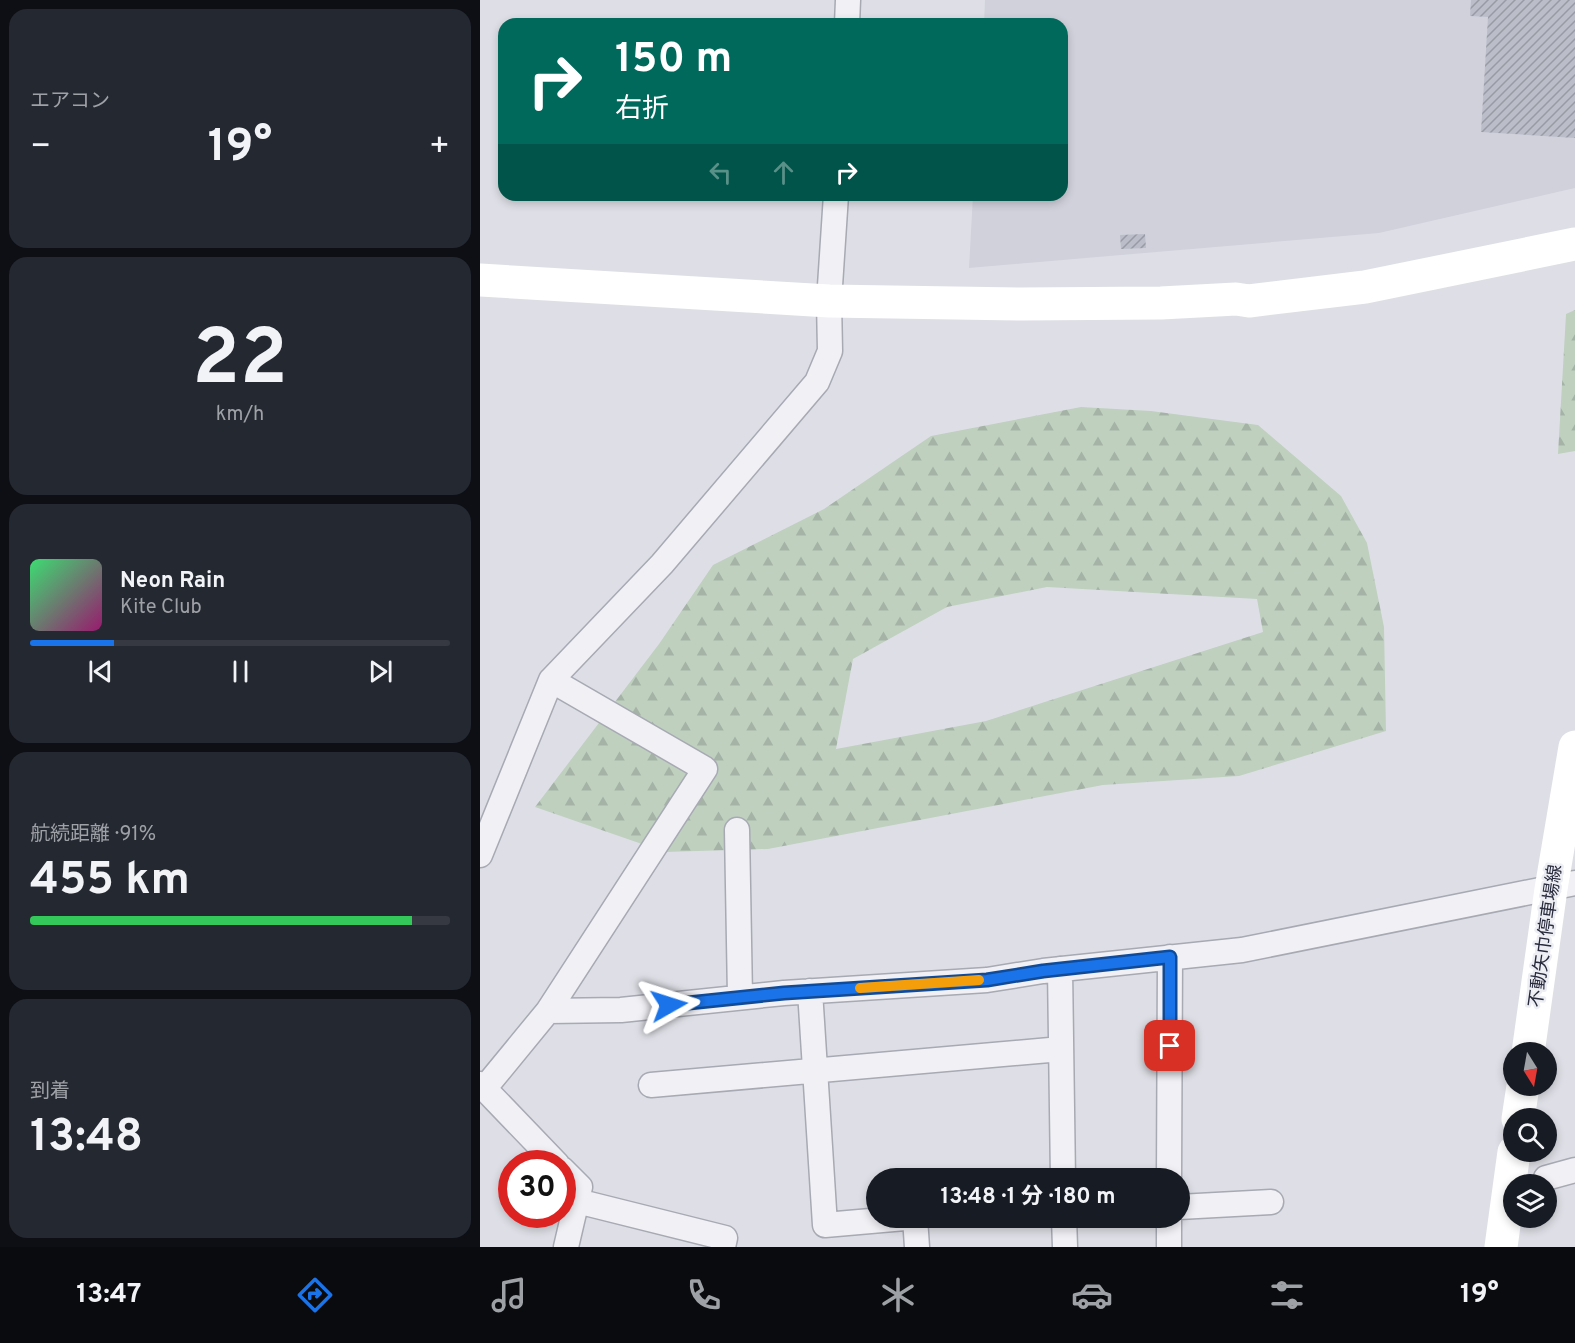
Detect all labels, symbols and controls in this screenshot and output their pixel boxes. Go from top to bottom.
text: 150 m [615,34,732,87]
icon: right [516,42,594,120]
text: エアコン [30,89,110,115]
text: 右折 [615,93,669,127]
text: 19° [208,120,272,177]
text: − [30,127,51,169]
text: + [429,127,450,169]
icon: left [704,156,737,189]
icon: ahead [767,156,800,189]
icon: right [830,156,863,189]
text: 22 [192,313,288,412]
text: km/h [216,402,264,428]
text: Neon Rain [120,568,225,595]
text: Kite Club [120,595,202,621]
icon: previous [84,655,117,688]
icon: pause [224,655,257,688]
icon: next [364,655,397,688]
text: 航続距離 · 91% [30,822,156,848]
text: 455 km [30,853,190,910]
street label: 不動矢巾停車場線 [1525,863,1568,1009]
position arrow [637,973,701,1037]
pin [1144,1020,1195,1071]
icon: arrive [1153,1029,1186,1062]
north arrow [1503,1042,1557,1096]
map controls [1503,1042,1557,1228]
text: 到着 [30,1079,70,1105]
button: search [1503,1108,1557,1162]
text: 13:48 [30,1110,143,1167]
speed limit sign: 30 [498,1150,576,1228]
button: layers [1503,1174,1557,1228]
text: 13:48 · 1 分 · 180 m [940,1184,1116,1211]
icon: directions [294,1274,336,1316]
icon: music [488,1274,530,1316]
icon: phone [683,1274,725,1316]
icon: climate [877,1274,919,1316]
icon: car [1071,1274,1113,1316]
icon: filters [1266,1274,1308,1316]
text: 13:47 [76,1278,142,1312]
text: 19° [1460,1278,1499,1312]

